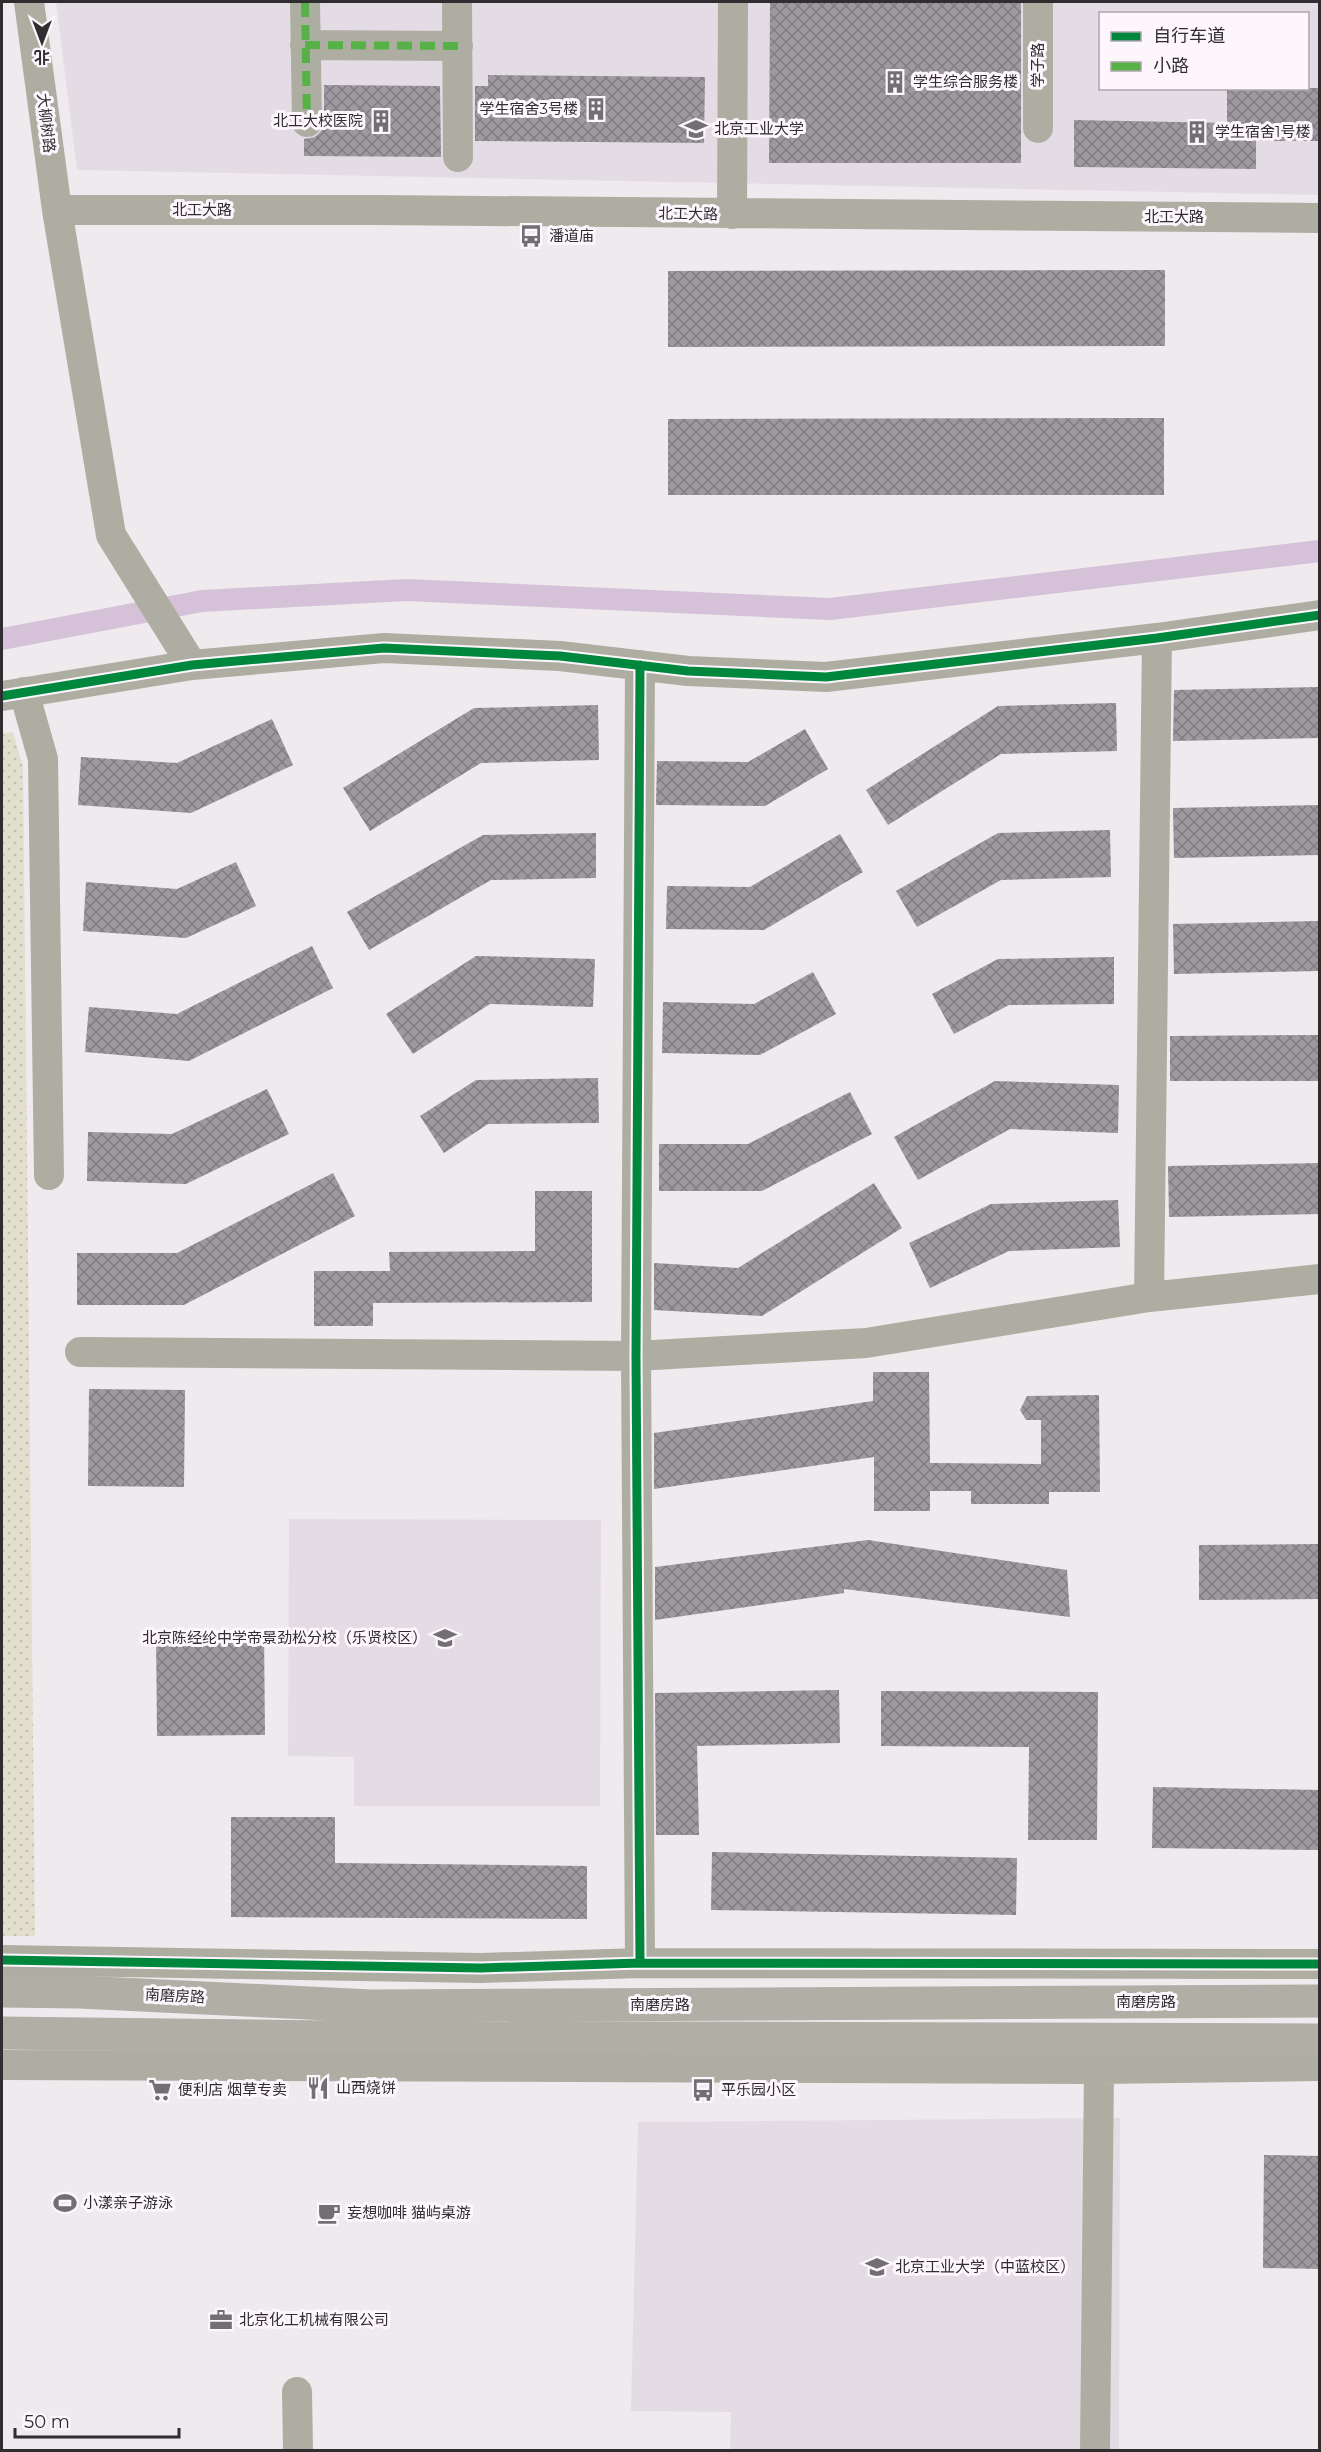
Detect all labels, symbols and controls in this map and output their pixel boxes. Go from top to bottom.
north arrow [12,12,72,72]
legend [1099,12,1309,90]
text: 自行车道 [1153,25,1225,47]
street label: 学子路 [1028,42,1047,88]
text: 北 [34,47,50,66]
text: 小路 [1153,55,1189,77]
building icon: 学生综合服务楼 [882,69,908,95]
place label: 学生综合服务楼 [913,72,1018,91]
street label: 大柳树路 [33,92,60,154]
building icon: 学生宿舍3号楼 [583,96,609,122]
place label: 学生宿舍3号楼 [480,99,578,118]
building icon: 北工大校医院 [368,108,394,134]
place label: 北工大校医院 [273,111,363,130]
school or university icon: 北京工业大学 [683,116,709,142]
place label: 北京工业大学 [714,119,804,138]
building icon: 学生宿舍1号楼 [1184,119,1210,145]
place label: 学生宿舍1号楼 [1215,122,1310,141]
street label: 北工大路 [172,200,232,219]
street label: 北工大路 [658,203,718,224]
street label: 北工大路 [1144,207,1204,226]
bus stop icon: 潘道庙 [518,223,544,249]
place label: 潘道庙 [549,226,594,245]
school or university icon: 北京陈经纶中学帝景劲松分校（乐贤校区） [432,1625,458,1651]
place label: 北京陈经纶中学帝景劲松分校（乐贤校区） [142,1628,427,1647]
street label: 南磨房路 [145,1984,205,2007]
street label: 南磨房路 [1116,1992,1176,2011]
street label: 南磨房路 [630,1995,690,2014]
restaurant icon: 山西烧饼 [305,2075,331,2101]
supermarket icon: 便利店 烟草专卖 [147,2077,173,2103]
bus stop icon: 平乐园小区 [690,2077,716,2103]
place label: 山西烧饼 [336,2078,396,2097]
place label: 便利店 烟草专卖 [178,2080,287,2099]
place label: 平乐园小区 [721,2080,796,2099]
sports icon: 小漾亲子游泳 [52,2190,78,2216]
place label: 小漾亲子游泳 [83,2193,173,2212]
cafe icon: 妄想咖啡 猫屿桌游 [316,2200,342,2226]
place label: 妄想咖啡 猫屿桌游 [347,2203,471,2222]
school or university icon: 北京工业大学（中蓝校区） [864,2254,890,2280]
place label: 北京工业大学（中蓝校区） [895,2257,1075,2276]
office icon: 北京化工机械有限公司 [208,2307,234,2333]
place label: 北京化工机械有限公司 [239,2310,389,2329]
scale bar [15,2401,178,2439]
text: 50 m [24,2411,70,2433]

